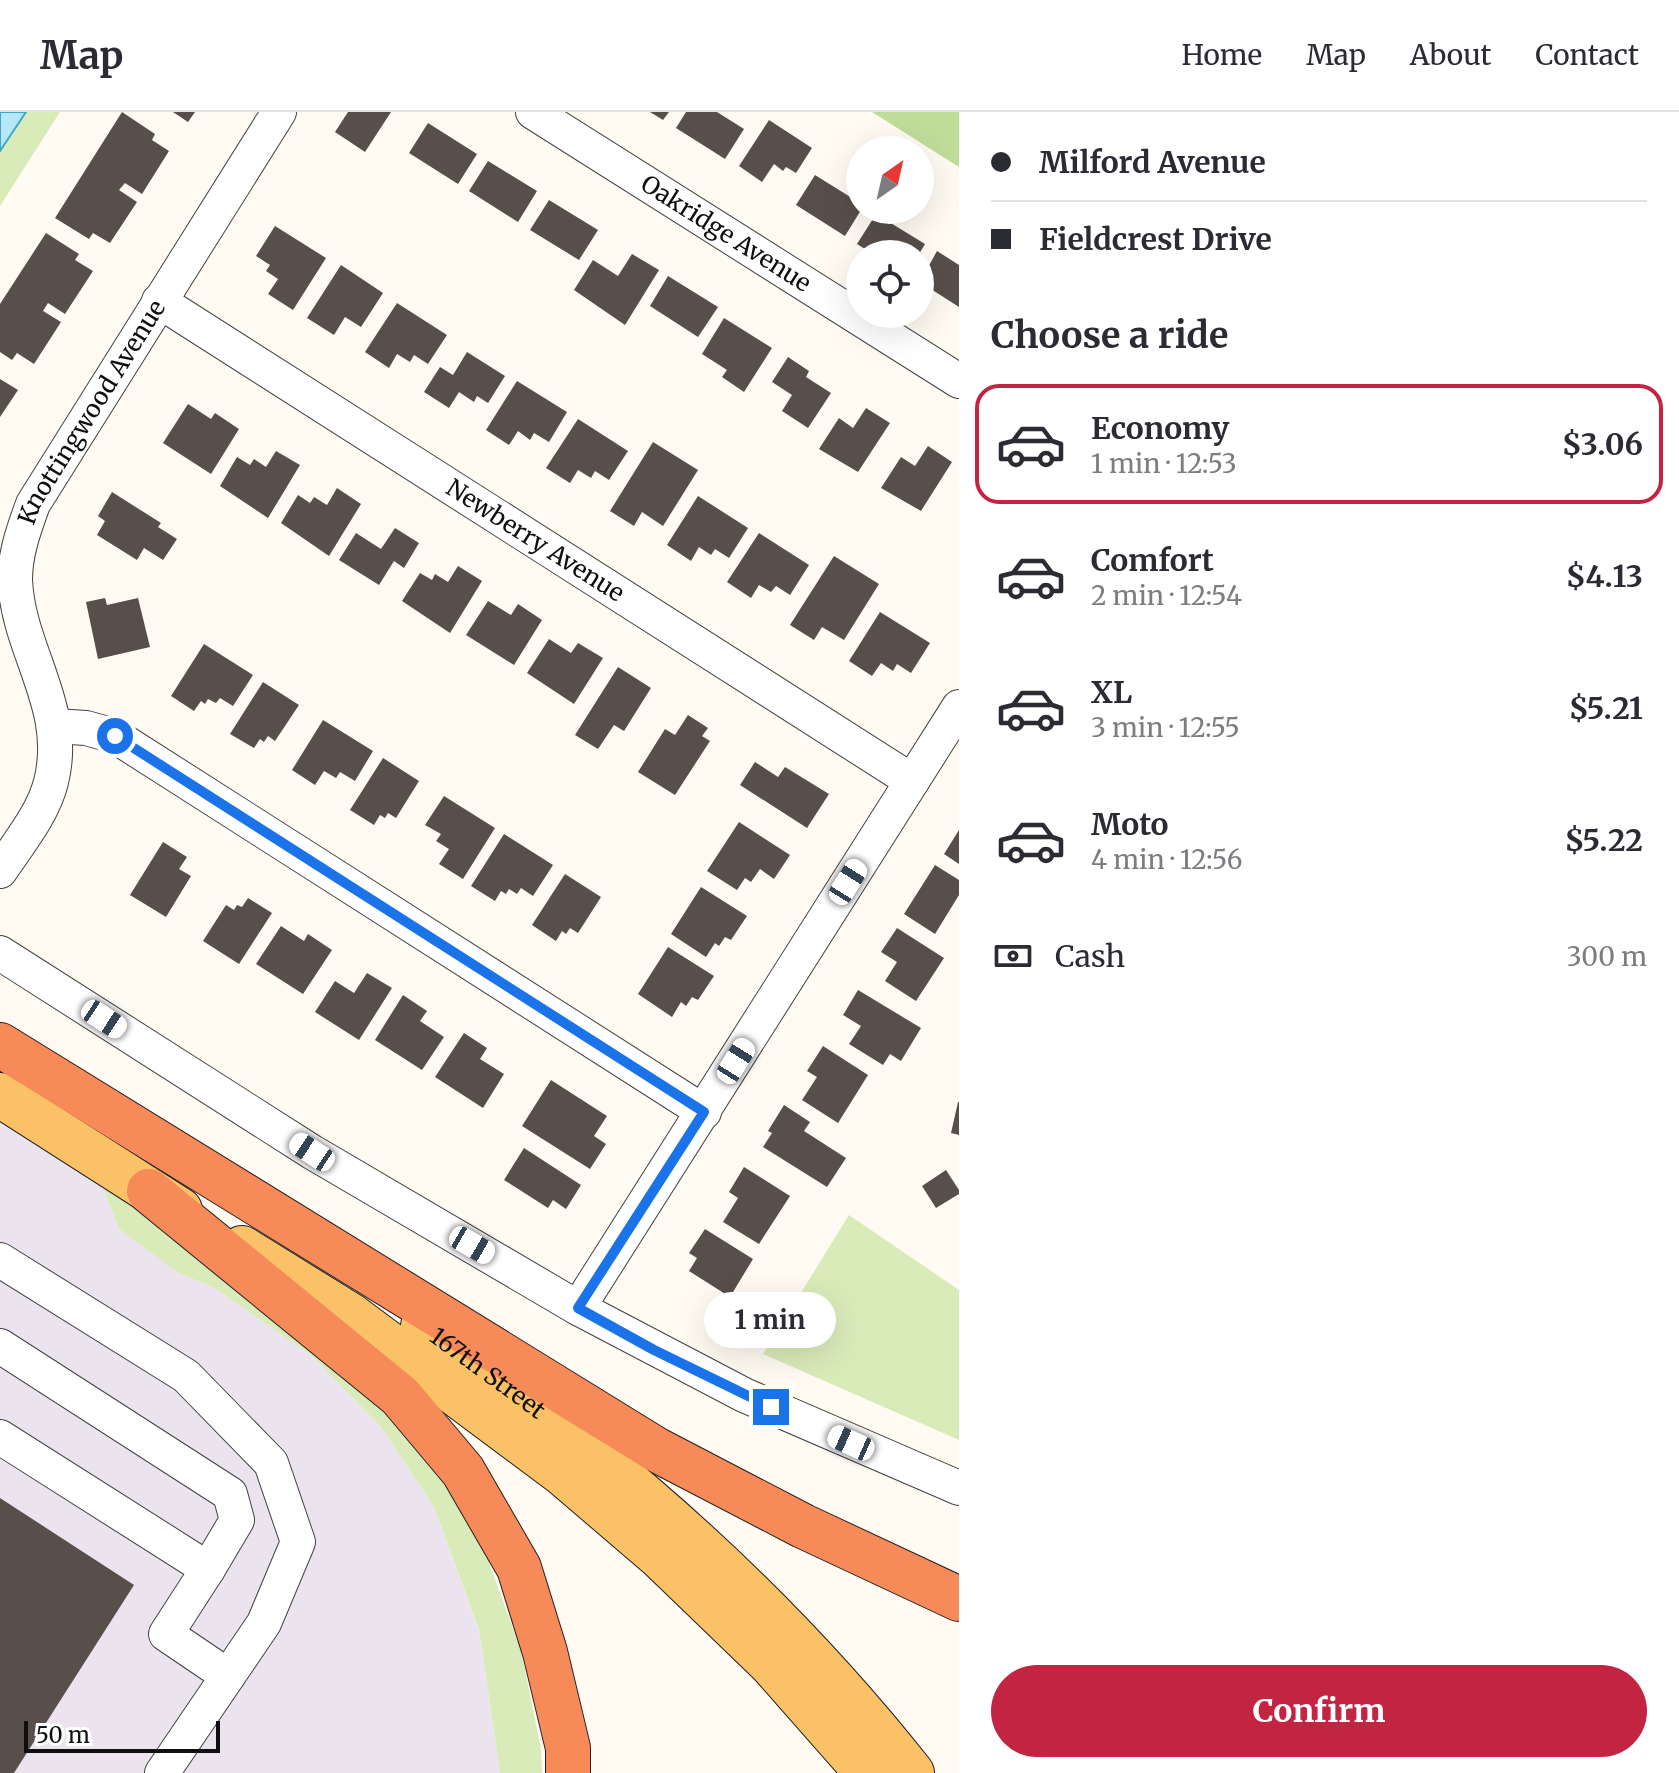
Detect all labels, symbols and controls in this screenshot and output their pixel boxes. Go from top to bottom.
text: Map [40,32,124,79]
text: Home [1181,37,1262,73]
text: Map [1306,37,1366,73]
text: About [1410,37,1491,73]
text: Contact [1535,37,1639,73]
north arrow [846,136,934,224]
map controls [846,136,934,328]
text: Milford Avenue [1039,143,1266,181]
street label: Oakridge Avenue [635,168,817,299]
text: Fieldcrest Drive [1039,220,1272,258]
button: locate [846,240,934,328]
street label: Knottingwood Avenue [11,294,172,529]
text: Choose a ride [991,313,1228,358]
icon: car [995,408,1067,480]
text: Economy [1091,409,1229,447]
text: $3.06 [1562,425,1643,463]
text: 1 min · 12:53 [1091,447,1237,480]
street label: Newberry Avenue [441,472,630,608]
icon: car [995,540,1067,612]
text: Comfort [1091,541,1214,579]
text: $4.13 [1566,557,1643,595]
text: 2 min · 12:54 [1091,579,1242,612]
icon: car [995,672,1067,744]
text: XL [1091,673,1132,711]
text: $5.21 [1569,689,1643,727]
text: 3 min · 12:55 [1091,711,1240,744]
route start [97,718,133,754]
icon: car [995,804,1067,876]
text: Moto [1091,805,1169,843]
text: $5.22 [1564,821,1643,859]
text: 4 min · 12:56 [1091,843,1242,876]
car [825,855,871,909]
icon: cash [991,934,1035,978]
text: Cash [1055,937,1125,975]
text: 300 m [1567,940,1647,973]
car [77,996,131,1042]
car [713,1034,759,1088]
car [285,1129,339,1175]
car [445,1223,499,1267]
callout: 1 min [705,1291,837,1347]
text: 1 min [735,1303,805,1336]
street label: 167th Street [424,1320,552,1426]
route end [753,1389,789,1425]
car [824,1422,878,1464]
button: Confirm [991,1665,1647,1757]
scale bar [24,1717,220,1753]
text: 50 m [36,1721,90,1749]

